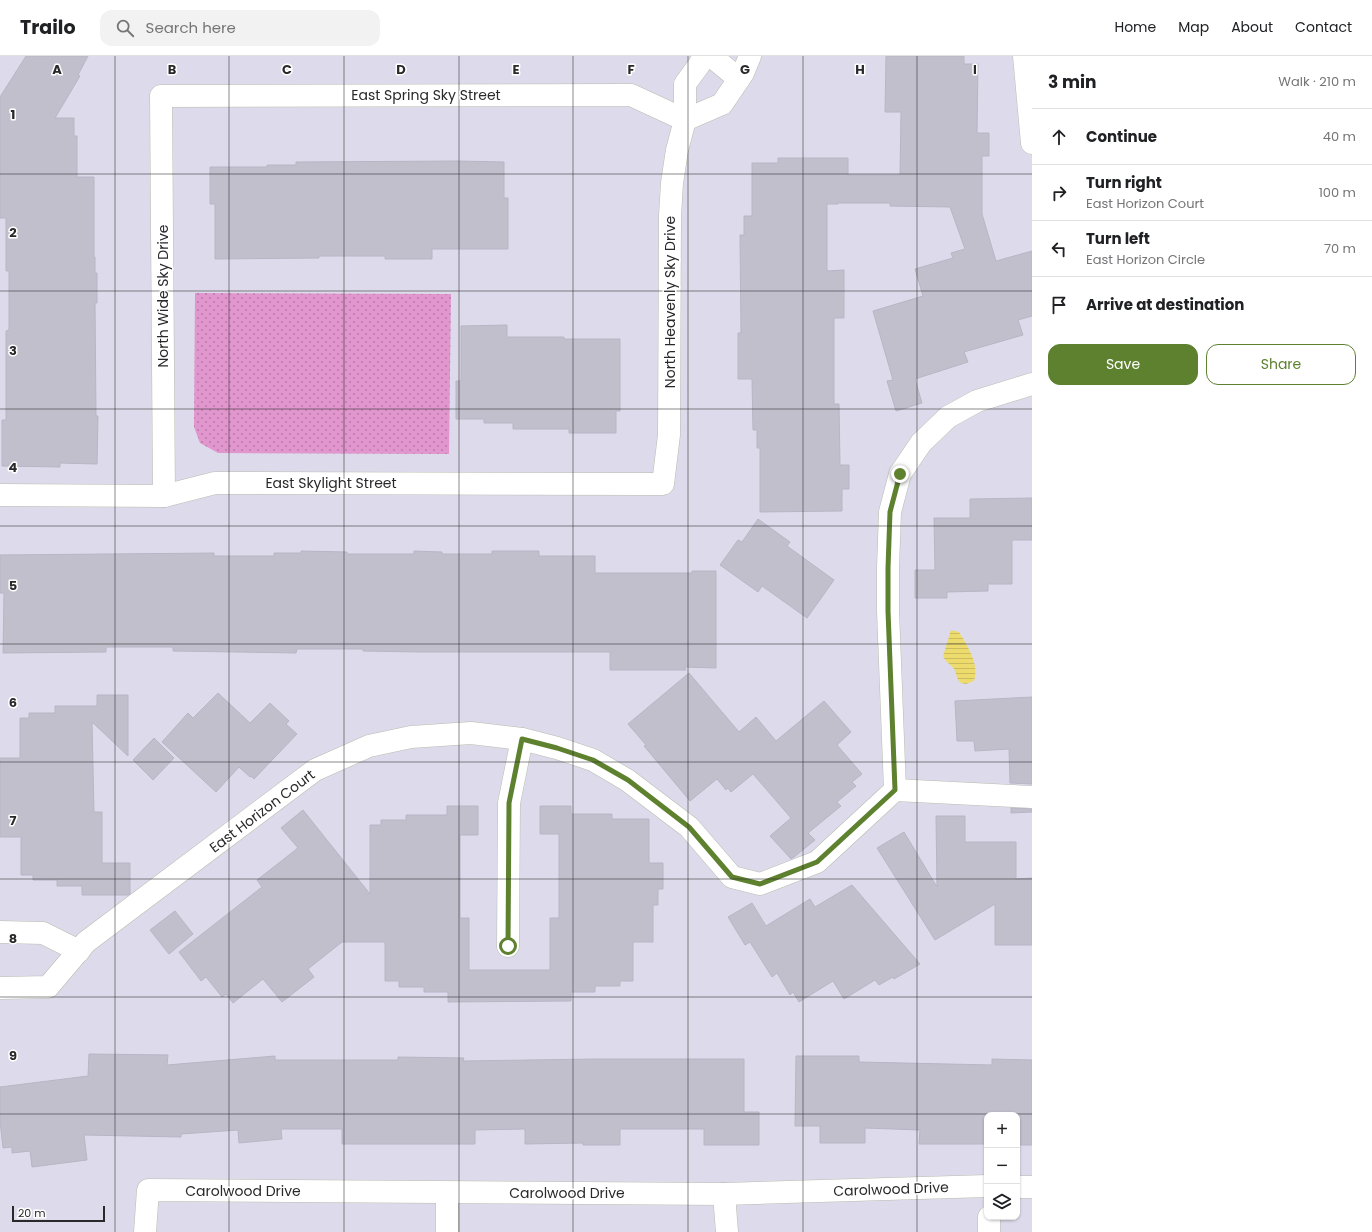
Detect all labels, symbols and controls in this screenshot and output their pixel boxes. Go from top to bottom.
search box [100,10,380,46]
text: Trailo [20,14,76,41]
icon: search [114,17,136,39]
text: Search here [146,17,236,38]
text: Home [1114,17,1156,37]
text: Map [1178,17,1209,37]
text: About [1231,17,1273,37]
text: Contact [1295,17,1352,37]
text: A [52,60,62,79]
text: B [168,60,177,79]
text: C [282,60,292,79]
text: D [396,60,406,79]
text: E [512,60,520,79]
text: F [627,60,635,79]
text: G [740,60,750,79]
text: H [855,60,865,79]
text: I [973,60,977,79]
text: 3 min [1048,70,1096,94]
text: Walk · 210 m [1278,72,1356,91]
street label: East Spring Sky Street [351,85,501,105]
text: 1 [11,105,15,124]
icon: ahead [1048,126,1070,148]
text: Continue [1086,126,1157,147]
text: 40 m [1323,127,1356,146]
text: Turn right [1086,172,1162,193]
icon: right [1048,182,1070,204]
text: 100 m [1319,183,1356,202]
text: East Horizon Court [1086,194,1204,213]
street label: North Heavenly Sky Drive [660,216,680,388]
text: 2 [9,223,17,242]
street label: North Wide Sky Drive [153,224,173,367]
text: Turn left [1086,228,1150,249]
icon: left [1048,238,1070,260]
text: 70 m [1324,239,1356,258]
text: East Horizon Circle [1086,250,1205,269]
icon: arrive [1048,294,1070,316]
text: Arrive at destination [1086,294,1244,315]
text: 3 [9,341,17,360]
button: Save [1048,344,1198,385]
button: Share [1206,344,1356,385]
text: 4 [9,458,18,477]
route end [891,465,909,483]
street label: East Skylight Street [265,473,397,493]
text: 5 [9,576,17,595]
text: 6 [9,693,17,712]
street label: East Horizon Court [205,765,319,857]
text: 7 [10,811,17,830]
text: 8 [9,929,17,948]
route start [499,937,517,955]
text: 9 [9,1046,17,1065]
map controls [984,1112,1020,1220]
button: + [984,1112,1020,1148]
button: − [984,1148,1020,1184]
street label: Carolwood Drive [833,1177,949,1201]
street label: Carolwood Drive [185,1181,301,1201]
street label: Carolwood Drive [509,1183,625,1203]
button: layers [984,1184,1020,1220]
scale bar [12,1204,105,1223]
text: 20 m [18,1205,46,1221]

